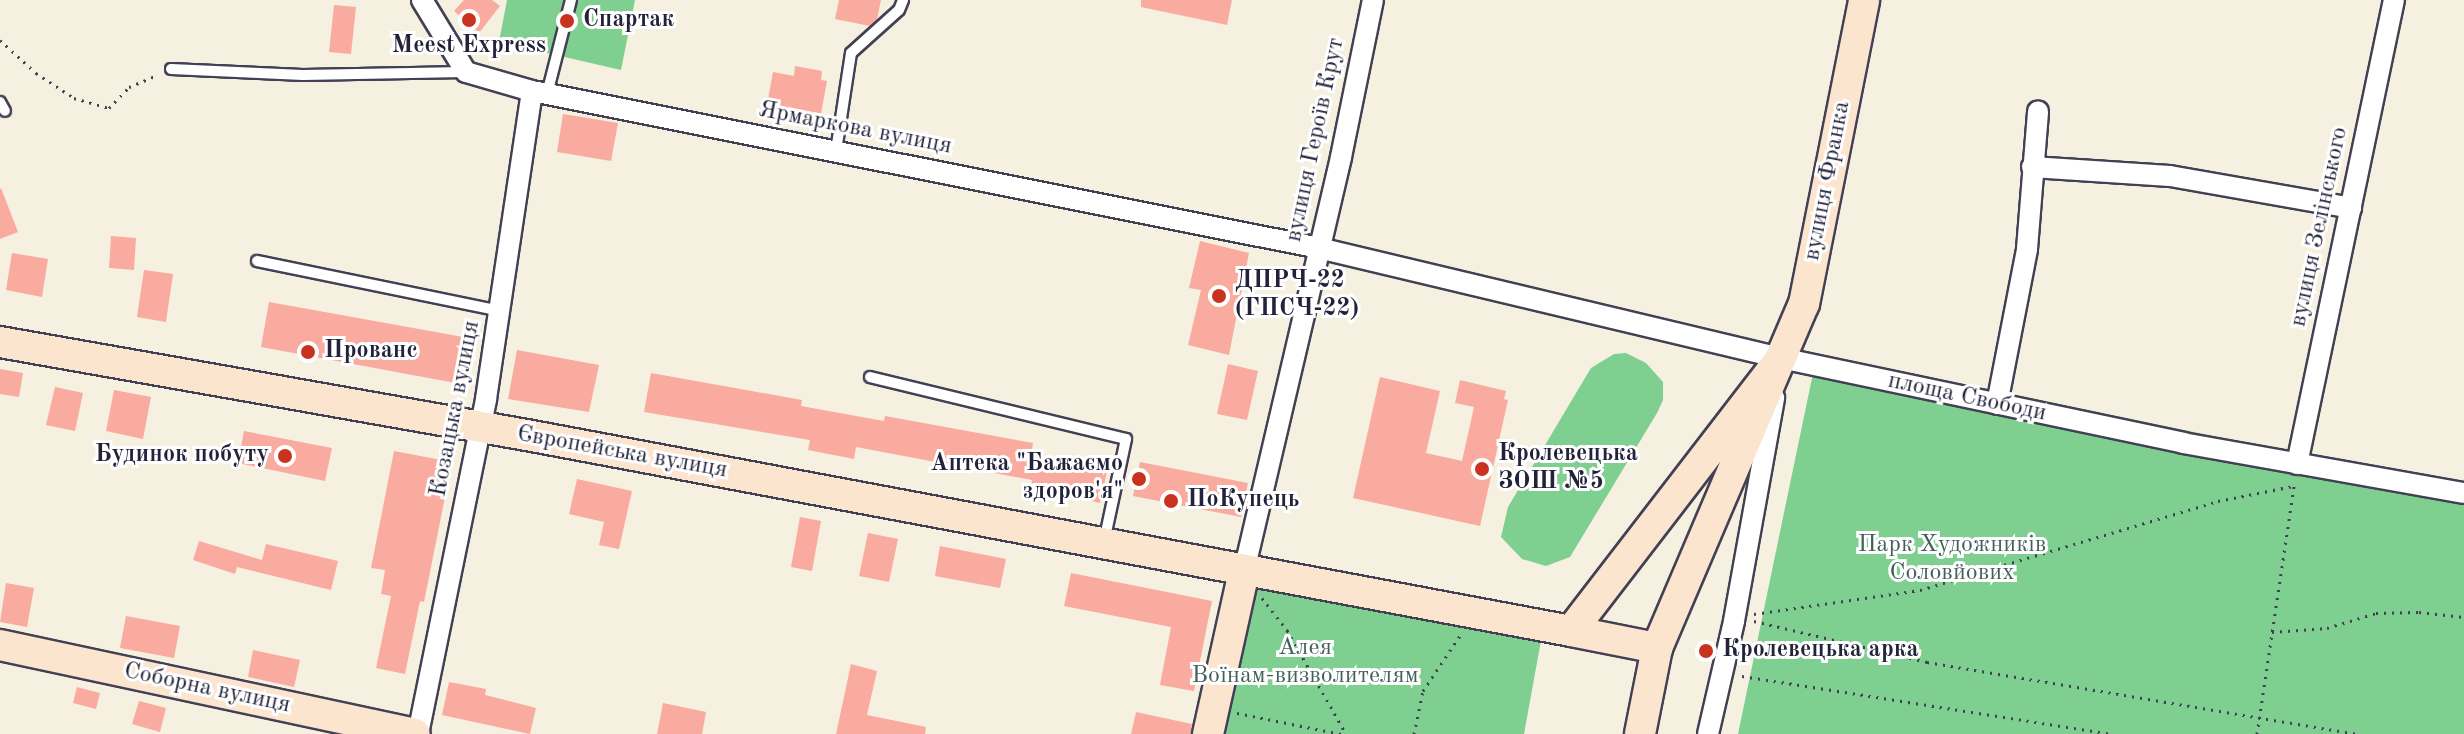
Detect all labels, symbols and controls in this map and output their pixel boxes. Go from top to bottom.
place label: Спартак [583,7,674,35]
marker: Meest Express [460,11,478,29]
marker: Спартак [558,12,576,30]
place label: Meest Express [392,33,546,61]
street label: вулиця Героїв Крут [1280,35,1352,245]
street label: Ярмаркова вулиця [756,96,954,162]
street label: вулиця Франка [1798,99,1858,263]
street label: вулиця Зелінського [2285,124,2355,330]
place label: ДПРЧ-22 (ГПСЧ-22) [1235,268,1359,324]
marker: ДПРЧ-22 (ГПСЧ-22) [1210,287,1228,305]
street label: Козацька вулиця [425,318,487,500]
place label: Прованс [324,338,418,366]
marker: Прованс [299,343,317,361]
street label: площа Свободи [1885,367,2049,429]
street label: Європейська вулиця [515,420,729,486]
place label: Кролевецька ЗОШ №5 [1498,441,1638,497]
place label: Будинок побуту [95,442,269,470]
marker: Будинок побуту [276,447,294,465]
place label: Аптека "Бажаємо здоров'я" [930,451,1123,507]
marker: Кролевецька ЗОШ №5 [1473,460,1491,478]
marker: Аптека "Бажаємо здоров'я" [1130,470,1148,488]
place label: ПоКупець [1187,487,1299,515]
marker: ПоКупець [1162,492,1180,510]
park label: Парк Художників Соловйових [1858,532,2046,588]
park label: Алея Воїнам-визволителям [1192,635,1418,691]
place label: Кролевецька арка [1722,637,1919,665]
marker: Кролевецька арка [1697,642,1715,660]
street label: Соборна вулиця [121,657,293,721]

